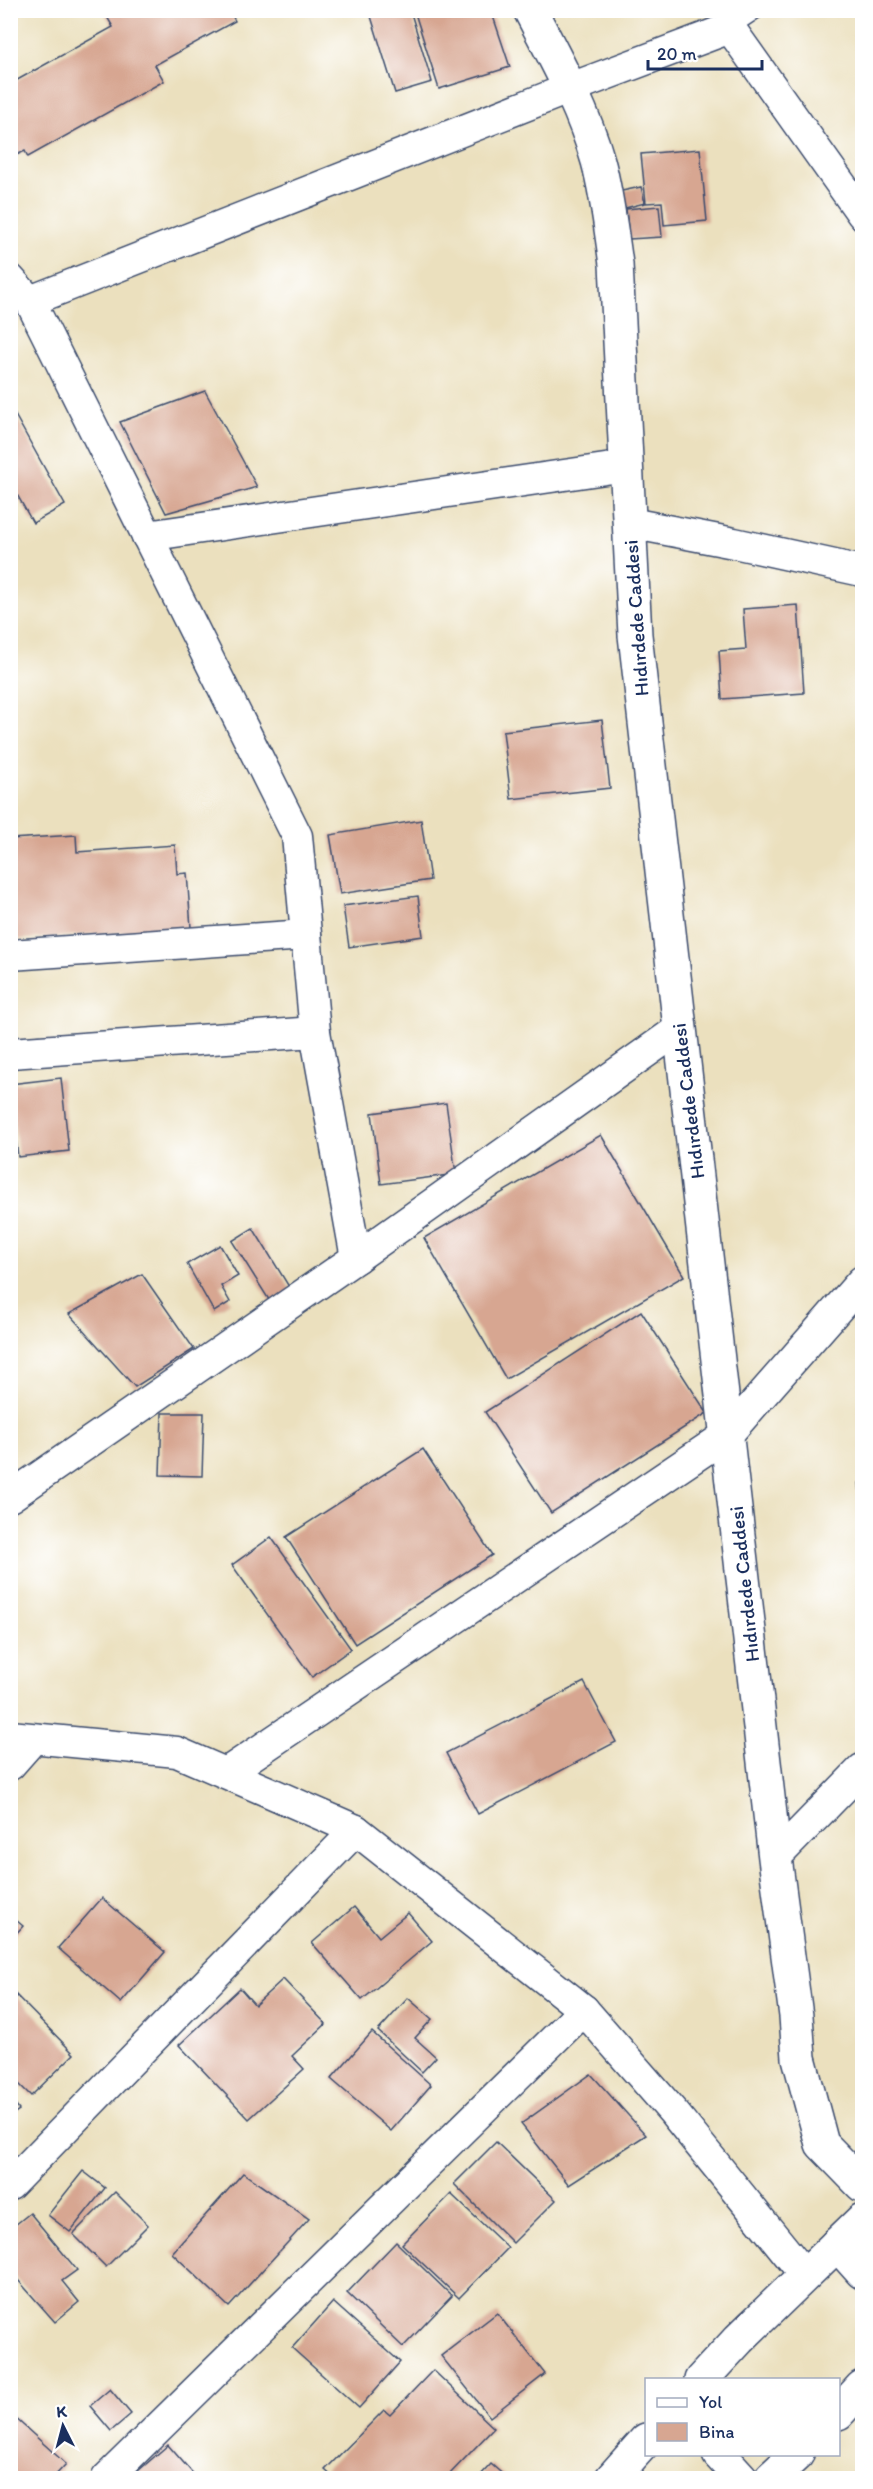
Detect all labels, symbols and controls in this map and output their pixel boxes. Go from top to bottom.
scale bar [648,33,762,71]
text: 20 m [657,43,697,65]
street label: Hıdırdede Caddesi [619,539,653,697]
street label: Hıdırdede Caddesi [667,1022,709,1180]
street label: Hıdırdede Caddesi [724,1505,764,1663]
legend [645,2378,840,2456]
text: Yol [699,2391,722,2413]
north arrow [33,2396,93,2456]
text: K [55,2402,68,2422]
text: Bina [699,2421,734,2443]

